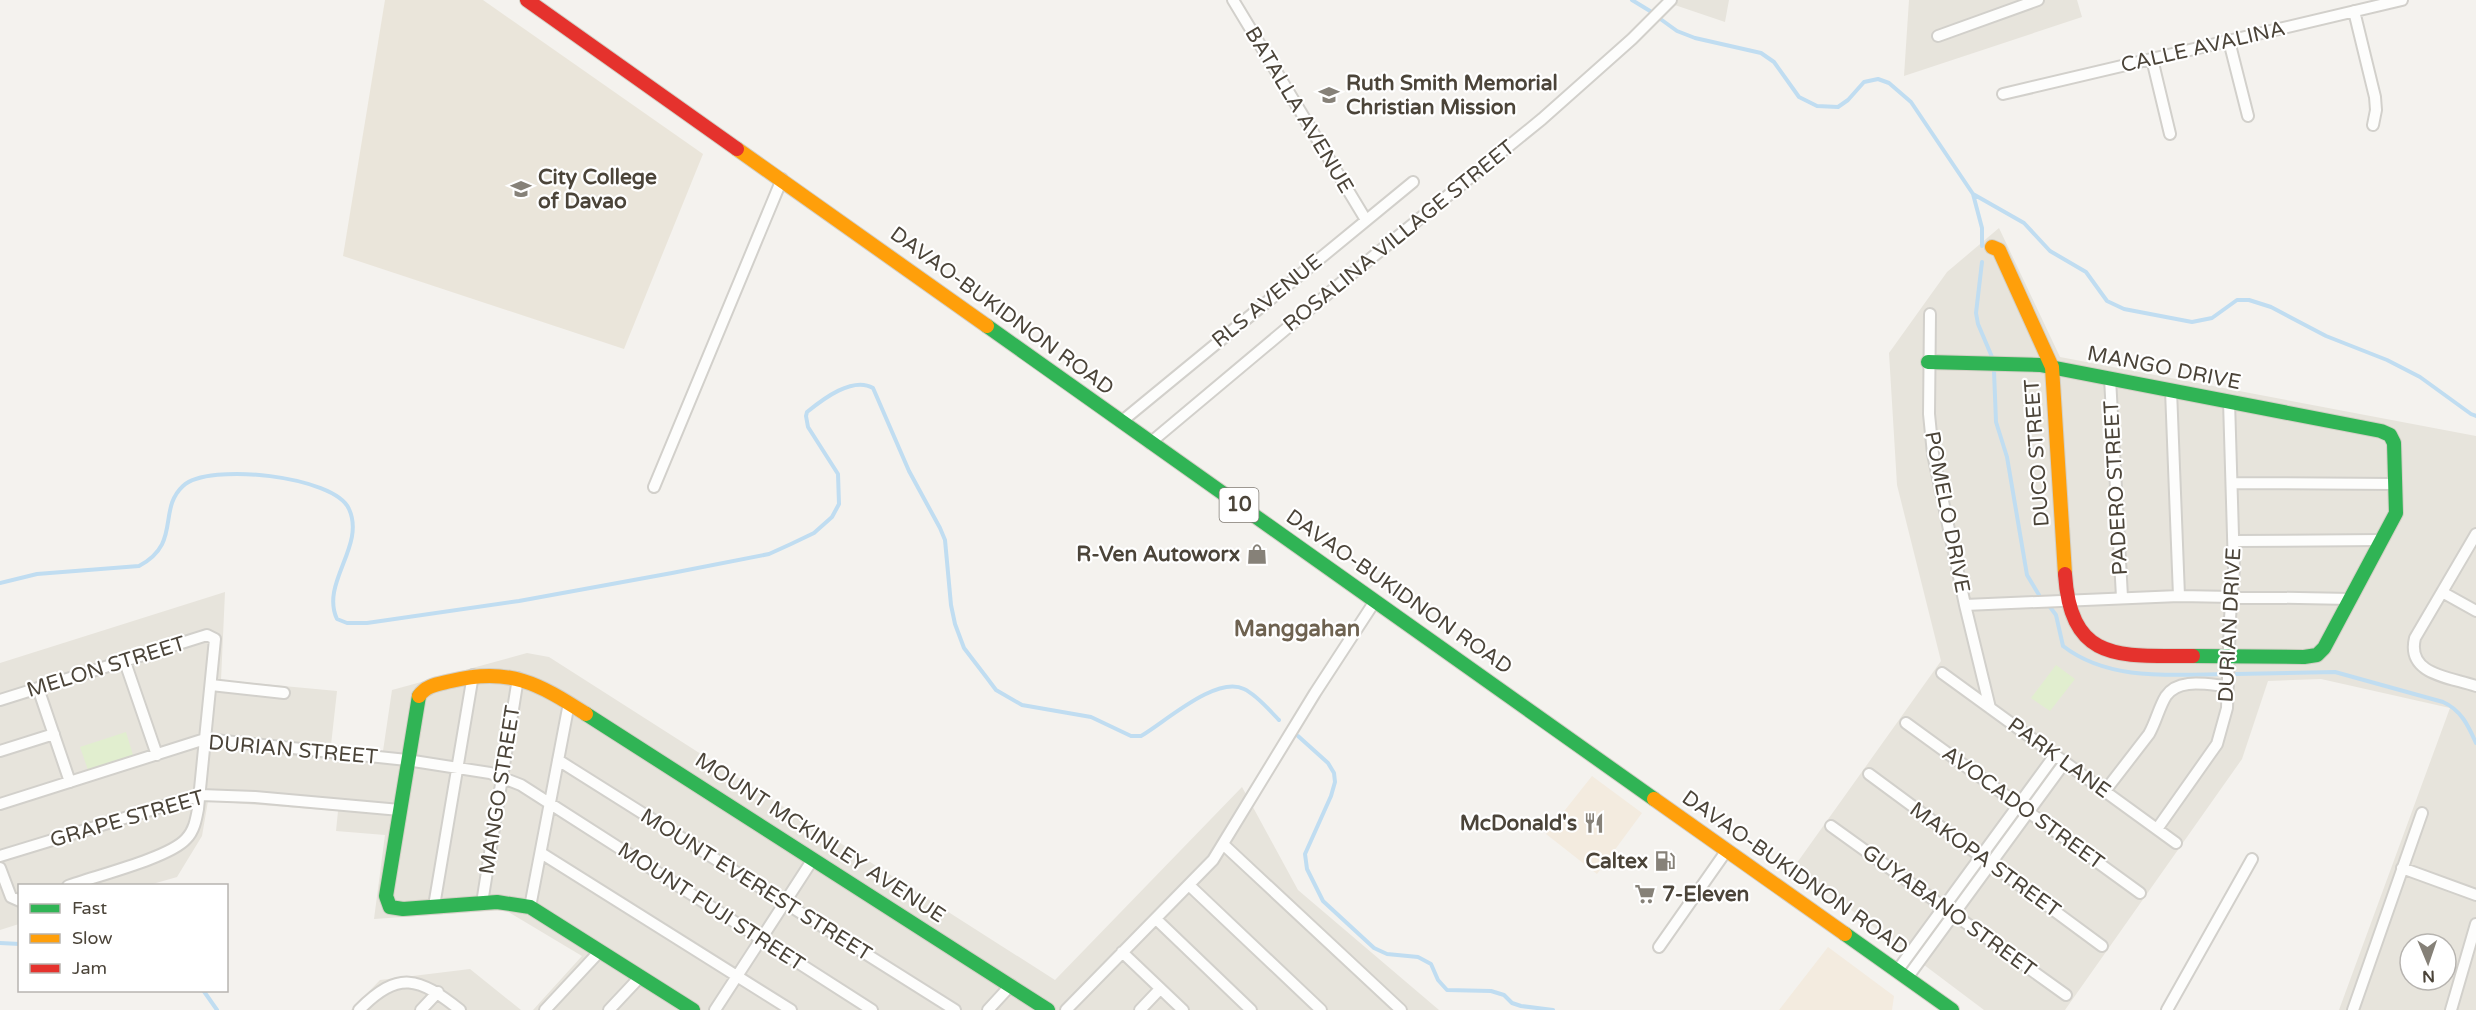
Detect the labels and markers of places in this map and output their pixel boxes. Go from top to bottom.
place label: Ruth Smith Memorial Christian Mission [1346,71,1558,120]
school or university icon: Ruth Smith Memorial Christian Mission [1317,83,1341,107]
place label: City College of Davao [538,165,657,214]
school or university icon: City College of Davao [509,177,533,201]
place label: R-Ven Autoworx [1076,542,1240,567]
shop icon: R-Ven Autoworx [1245,542,1269,566]
place label: McDonald's [1460,811,1577,836]
restaurant icon: McDonald's [1582,811,1606,835]
place label: Caltex [1585,849,1648,874]
fuel station icon: Caltex [1653,849,1677,873]
supermarket icon: 7-Eleven [1633,882,1657,906]
place label: 7-Eleven [1662,882,1749,907]

